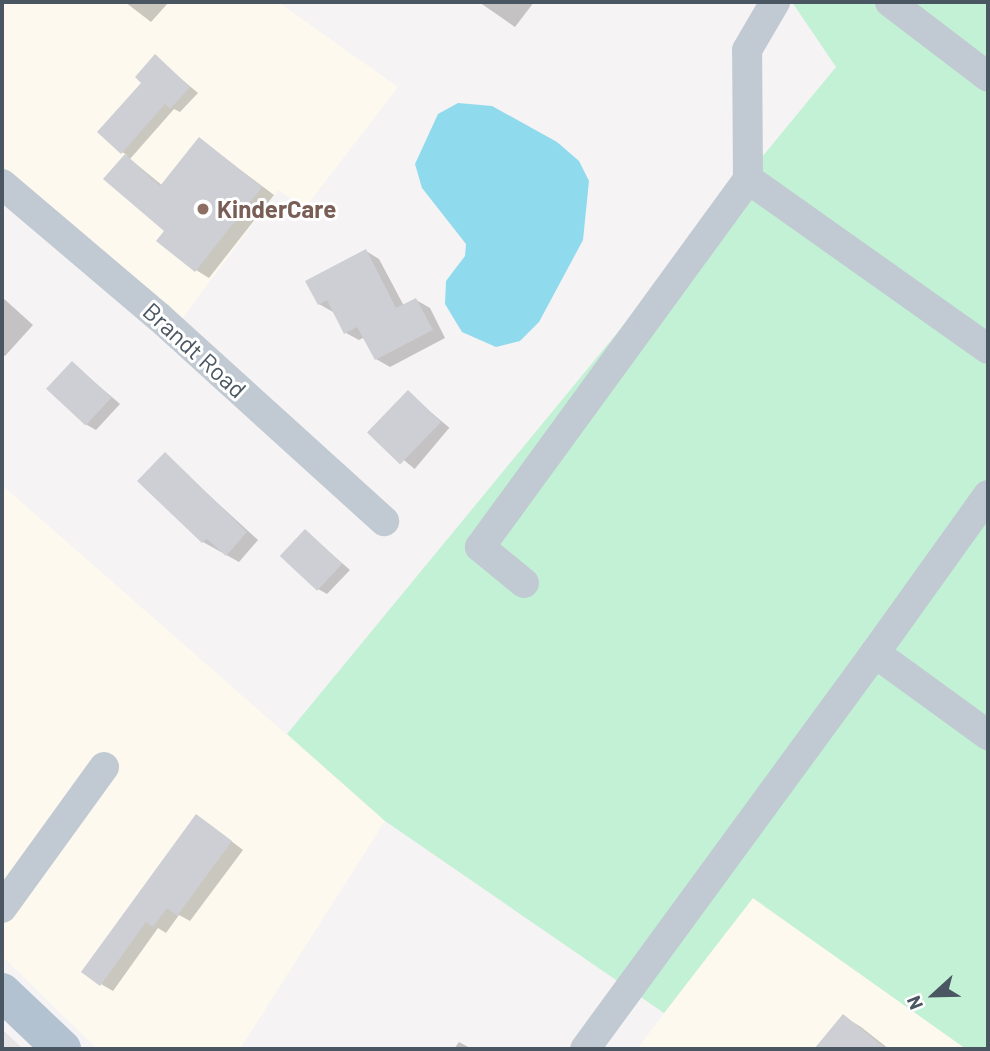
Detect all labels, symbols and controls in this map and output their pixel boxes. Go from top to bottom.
place label: KinderCare [217,195,336,223]
marker: KinderCare [195,201,211,217]
street label: Brandt Road [138,296,252,404]
north arrow [899,960,969,1030]
text: N [901,993,927,1013]

